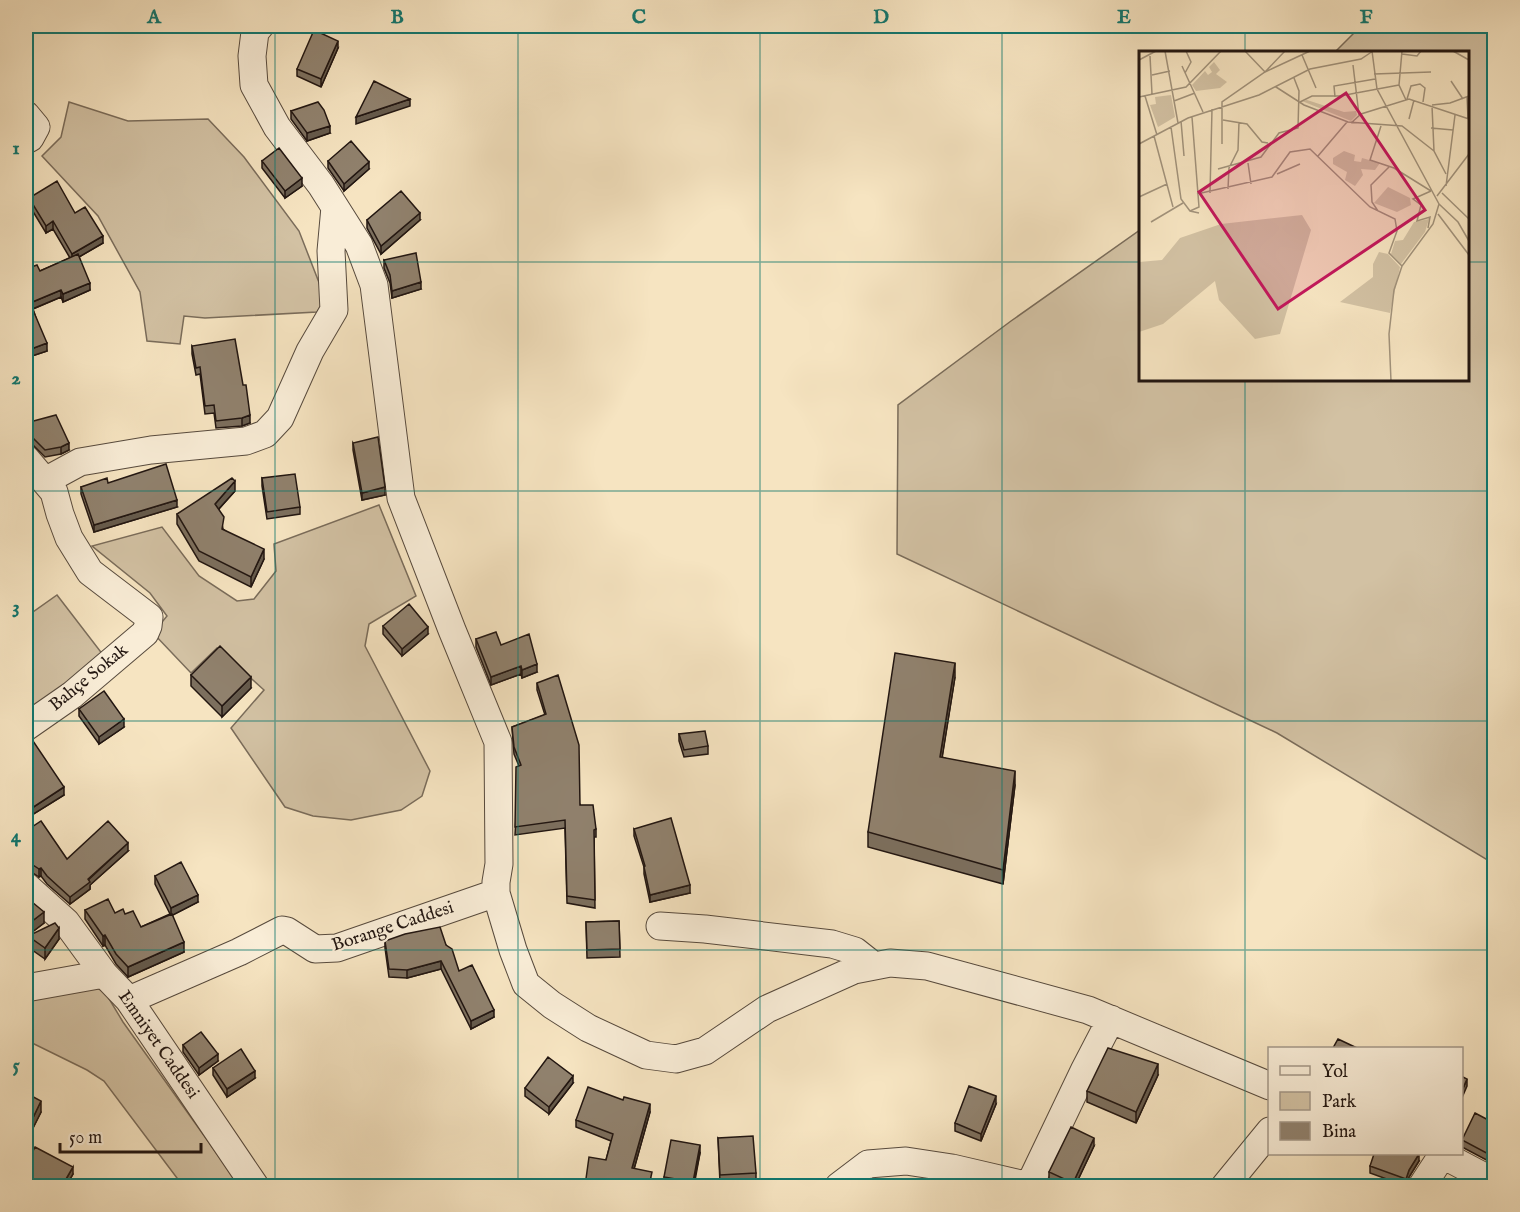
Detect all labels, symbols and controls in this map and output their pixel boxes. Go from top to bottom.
text: A [146,5,162,30]
text: B [390,5,404,30]
text: C [632,5,646,30]
text: D [873,5,889,30]
text: E [1117,5,1131,30]
text: F [1360,5,1373,30]
inset map [1139,51,1469,381]
text: 1 [12,136,20,161]
text: 2 [11,366,21,391]
text: 3 [12,595,20,620]
street label: Bahçe Sokak [45,639,133,717]
text: 4 [11,824,22,849]
street label: Borange Caddesi [329,896,457,958]
street label: Emniyet Caddesi [112,986,204,1104]
legend [1268,1047,1463,1155]
text: 5 [12,1053,20,1078]
text: Yol [1322,1061,1348,1084]
text: Park [1322,1091,1357,1114]
scale bar [60,1116,201,1154]
text: Bina [1322,1121,1356,1144]
text: 50 m [69,1127,102,1150]

